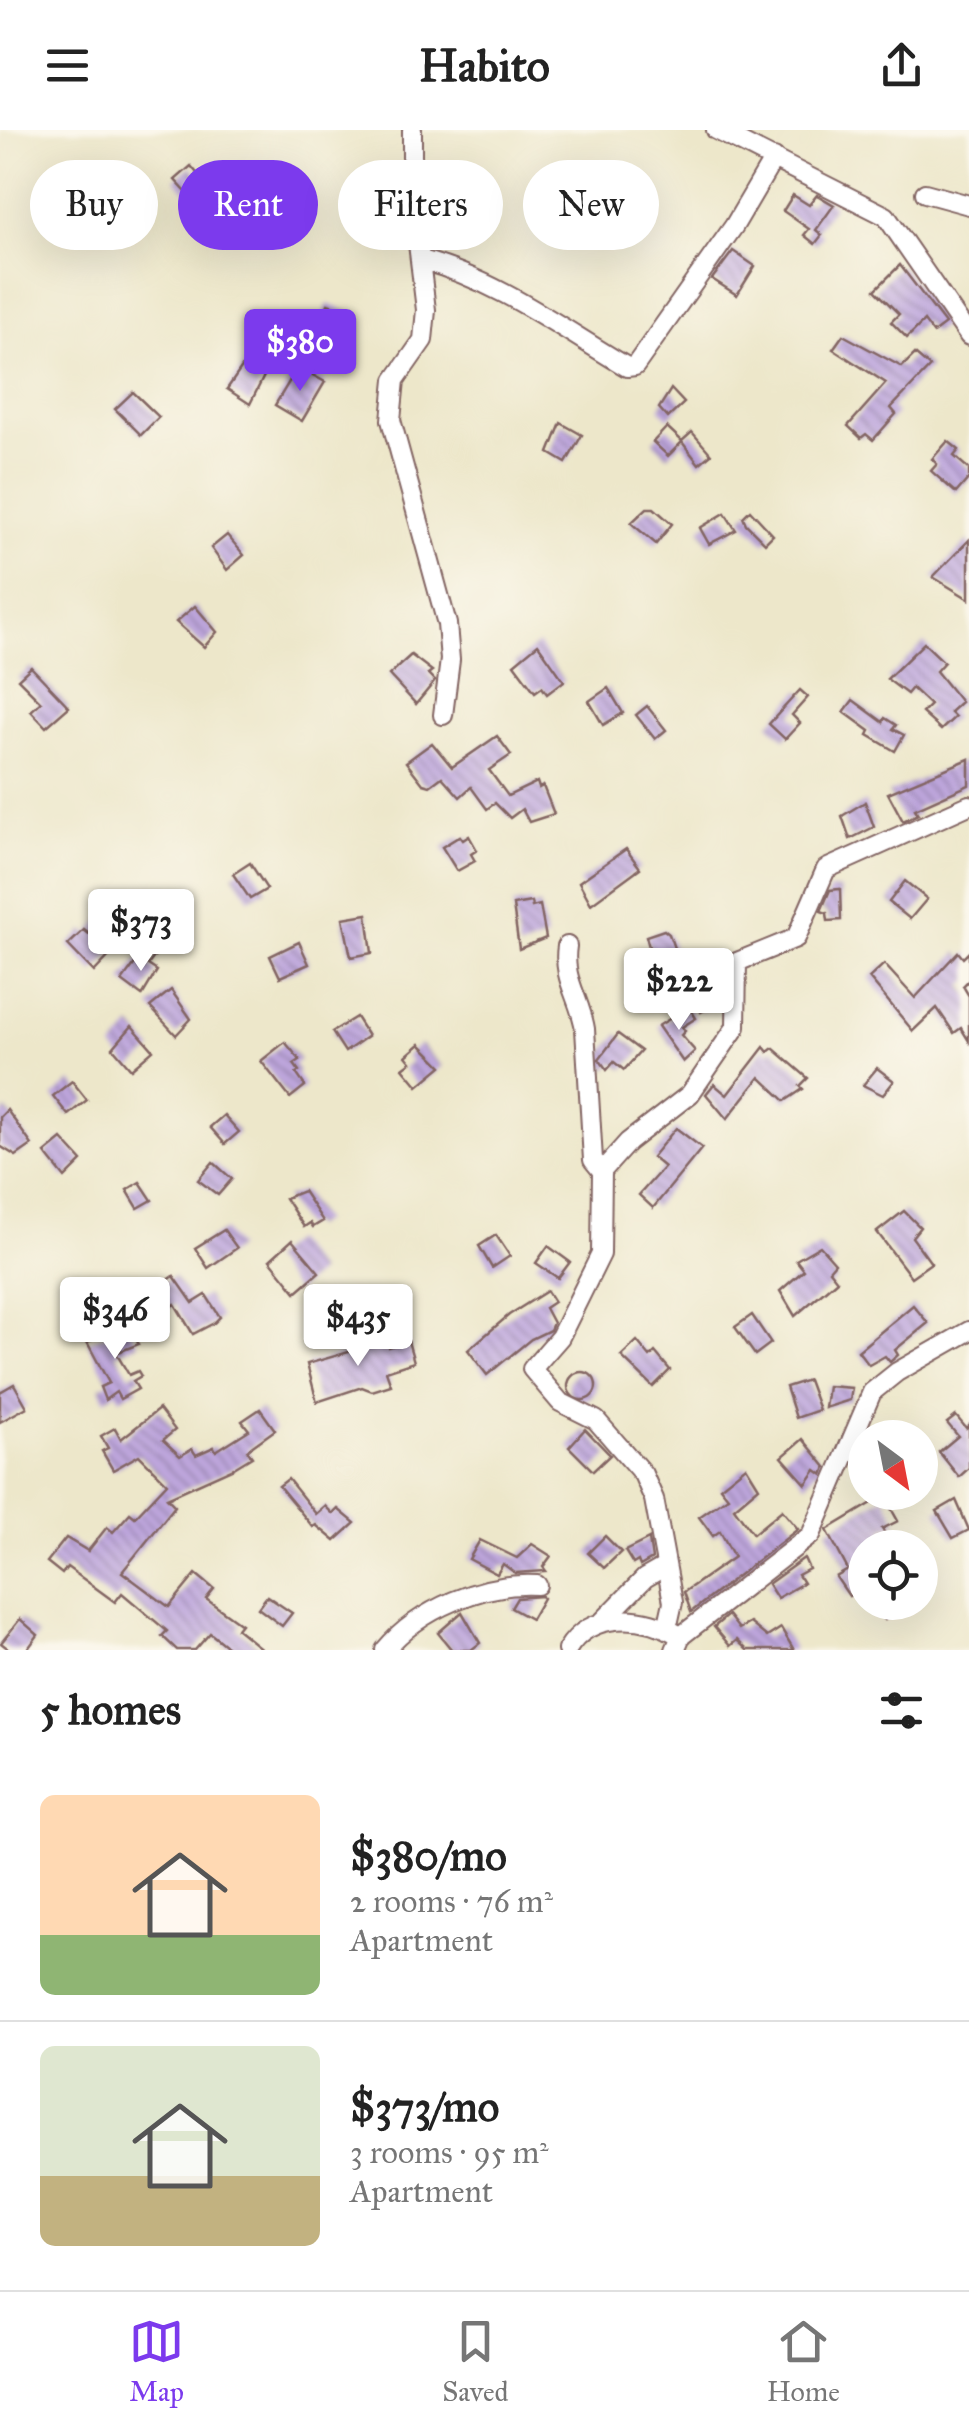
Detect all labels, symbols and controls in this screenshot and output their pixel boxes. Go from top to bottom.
icon: menu [40,38,95,93]
text: Habito [419,38,550,93]
icon: share [874,38,929,93]
chip: Buy [30,160,158,250]
chip: Rent [178,160,318,250]
chip: Filters [338,160,503,250]
chip: New [523,160,659,250]
pin: $380 [241,309,359,394]
text: $380 [266,322,334,361]
pin: $373 [82,889,200,974]
text: $373 [110,902,172,941]
pin: $222 [620,948,738,1033]
text: $222 [646,961,712,1000]
pin: $346 [56,1277,174,1362]
pin: $435 [299,1284,417,1369]
text: $346 [82,1290,148,1329]
text: $435 [326,1297,390,1336]
north arrow [848,1420,938,1510]
map controls [848,1420,938,1620]
button: locate [848,1530,938,1620]
icon: filters [874,1683,929,1738]
text: 5 homes [40,1684,181,1736]
text: $380/mo [350,1830,507,1882]
icon: home [120,1835,240,1955]
text: 2 rooms · 76 m² [350,1882,553,1921]
text: Apartment [350,1921,493,1960]
text: $373/mo [350,2081,499,2133]
icon: home [120,2086,240,2206]
text: 3 rooms · 95 m² [350,2133,549,2172]
text: Apartment [350,2172,493,2211]
tab: Map [129,2314,184,2409]
tab: Saved [442,2314,509,2409]
tab: Home [767,2314,840,2409]

